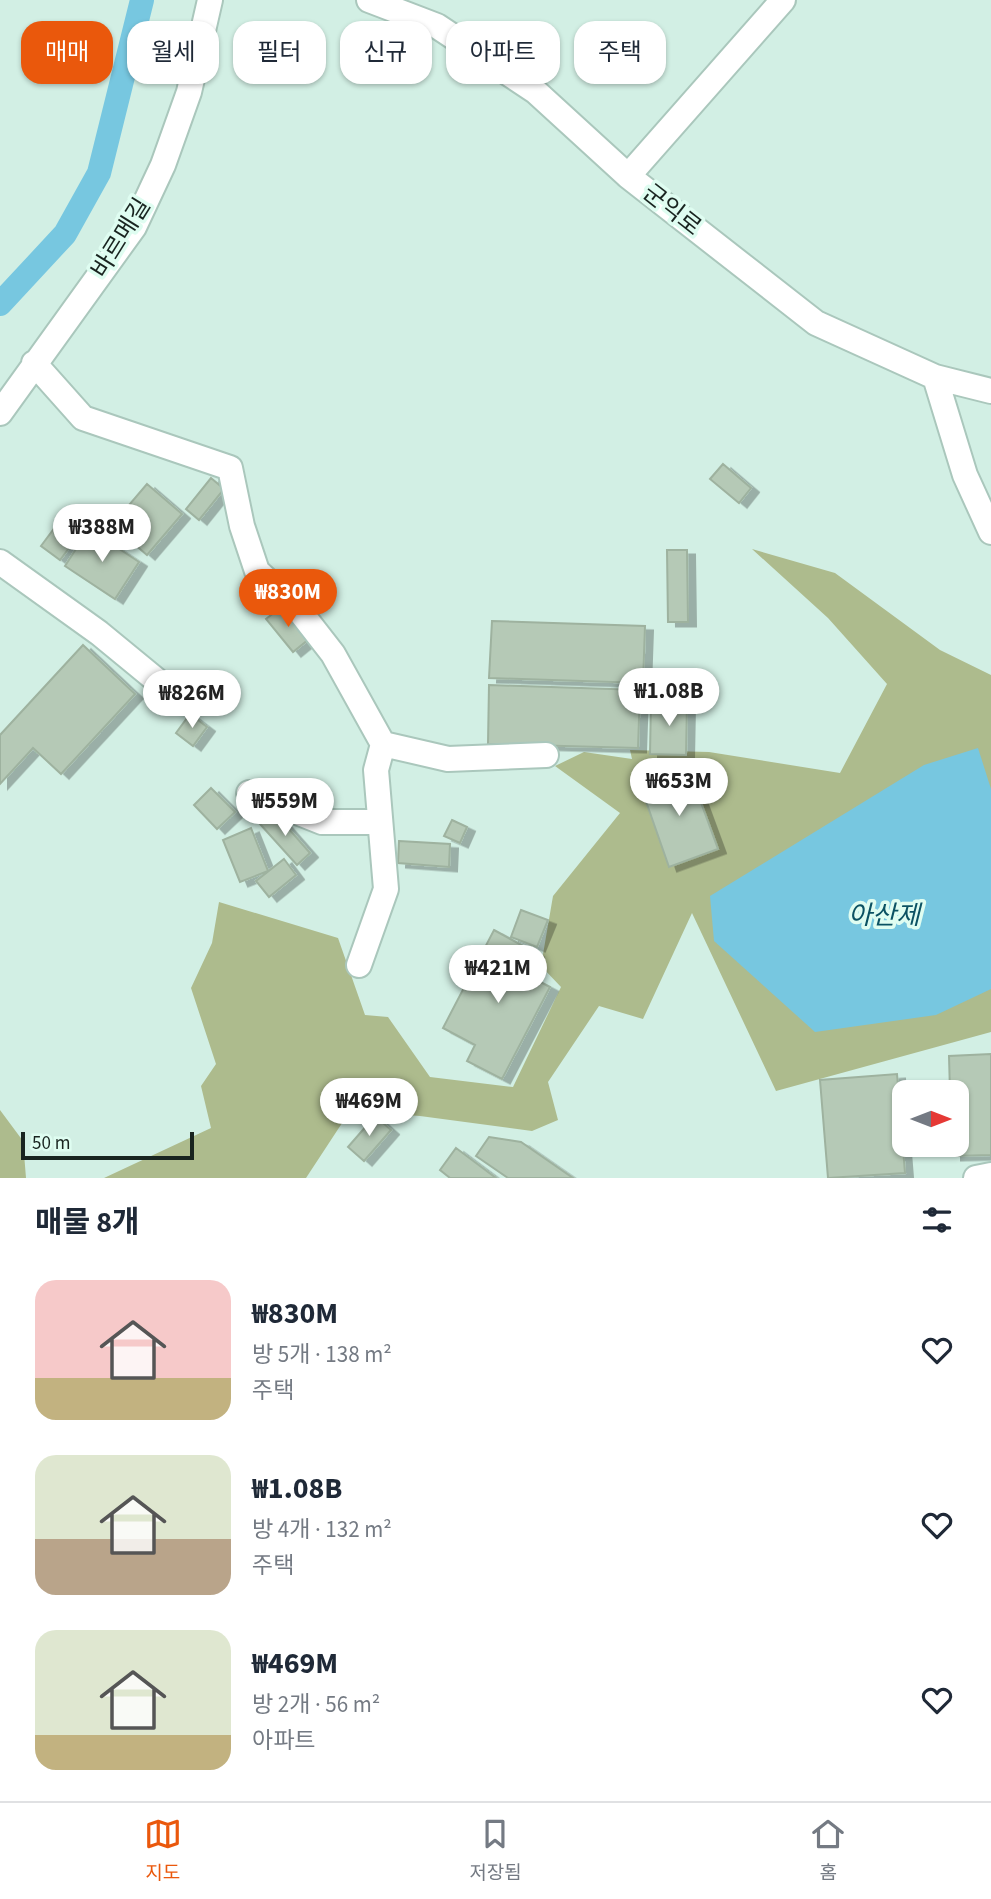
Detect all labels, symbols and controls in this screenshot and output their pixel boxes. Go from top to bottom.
chip: 매매 [21,21,113,84]
chip: 월세 [127,21,219,84]
chip: 필터 [233,21,326,84]
chip: 신규 [340,21,432,84]
chip: 아파트 [446,21,560,84]
chip: 주택 [574,21,666,84]
street label: 군익로 [635,176,709,244]
street label: 바르메길 [83,191,159,285]
pin: ₩388M [53,504,151,564]
text: ₩388M [69,510,135,543]
pin: ₩830M [239,570,337,629]
text: ₩830M [255,575,321,608]
pin: ₩1.08B [612,668,726,728]
pin: ₩826M [143,670,241,730]
text: ₩1.08B [634,674,704,707]
text: ₩826M [159,676,225,709]
pin: ₩653M [630,758,728,818]
text: ₩653M [646,764,712,797]
pin: ₩559M [236,778,334,838]
text: ₩559M [252,784,318,817]
water label: 아산제 [848,897,923,934]
pin: ₩421M [449,946,547,1005]
text: ₩421M [465,951,531,984]
pin: ₩469M [320,1078,418,1138]
north arrow [892,1080,970,1157]
map controls [892,1080,969,1157]
text: ₩469M [336,1084,402,1117]
scale bar [21,1129,194,1161]
text: 50 m [32,1130,70,1157]
text: 매물 8개 [35,1201,140,1244]
icon: filters [918,1201,956,1239]
text: ₩830M [252,1292,338,1335]
icon: home [91,1308,175,1392]
icon: heart [918,1331,956,1369]
text: 방 5개 · 138 m² [252,1338,392,1371]
text: 주택 [252,1374,294,1407]
text: ₩1.08B [252,1467,343,1510]
icon: home [91,1483,175,1567]
icon: heart [918,1506,956,1544]
text: 방 4개 · 132 m² [252,1513,392,1546]
text: 주택 [252,1549,294,1582]
text: ₩469M [252,1642,338,1685]
icon: home [91,1658,175,1742]
icon: heart [918,1681,956,1719]
text: 방 2개 · 56 m² [252,1688,380,1721]
text: 아파트 [252,1724,315,1757]
tab: 지도 [144,1815,182,1887]
tab: 저장됨 [469,1815,522,1887]
tab: 홈 [809,1815,847,1887]

